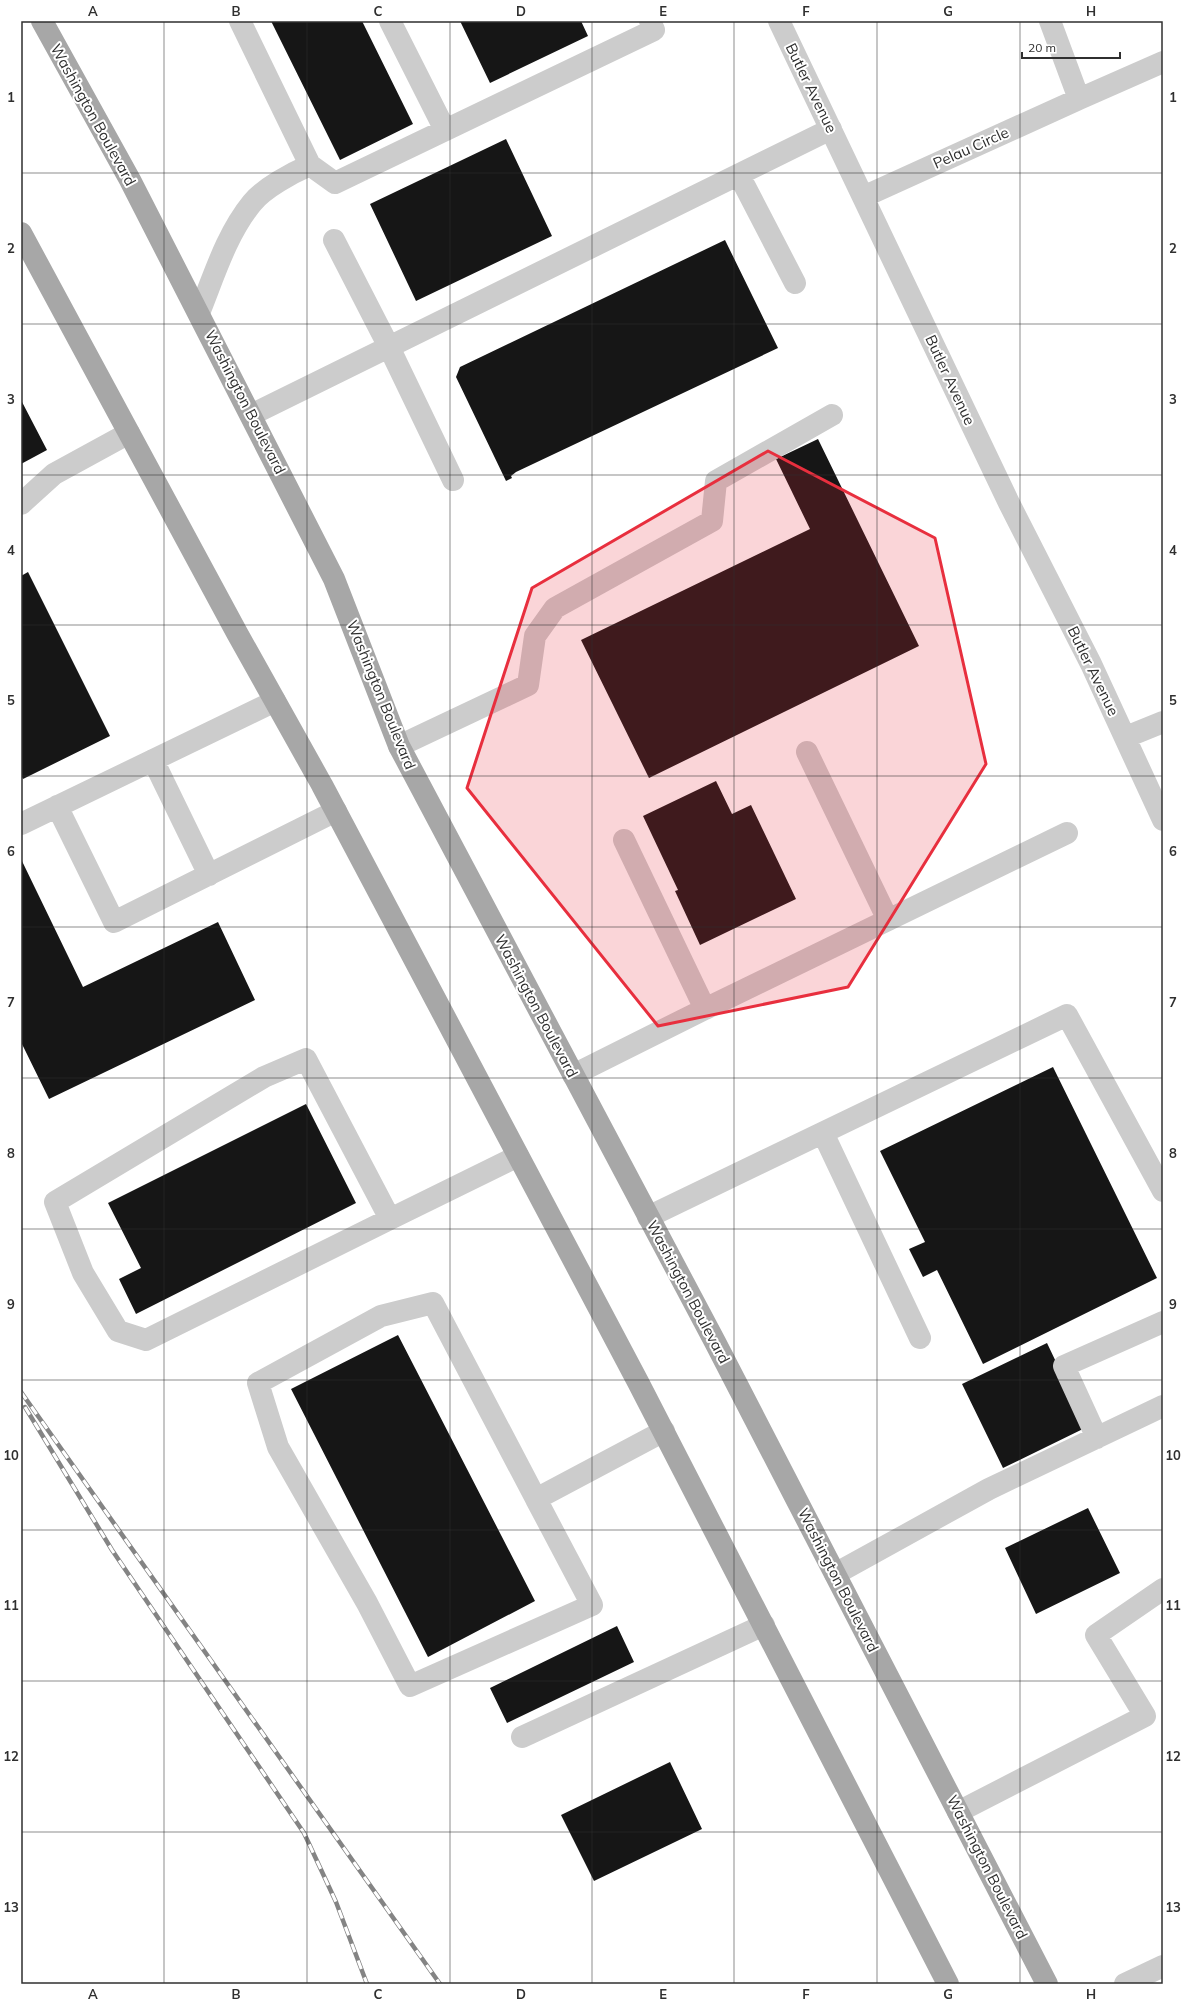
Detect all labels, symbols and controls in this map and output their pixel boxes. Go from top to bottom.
text: A [88,3,98,19]
text: B [232,3,241,19]
text: C [374,3,383,19]
text: D [516,3,526,19]
text: E [659,3,667,19]
text: F [802,3,810,19]
text: G [943,3,953,19]
text: H [1086,3,1096,19]
scale bar [1022,34,1120,60]
street label: Butler Avenue [782,40,841,136]
text: 20 m [1028,40,1056,55]
street label: Washington Boulevard [47,41,140,189]
text: 1 [7,89,15,105]
text: 1 [1169,89,1177,105]
street label: Pelau Circle [930,122,1012,173]
text: 2 [7,240,15,256]
text: 2 [1169,240,1177,256]
street label: Washington Boulevard [201,327,290,477]
street label: Butler Avenue [921,332,980,428]
text: 3 [7,391,15,407]
text: 3 [1169,391,1177,407]
text: 4 [7,542,15,558]
text: 4 [1169,542,1177,558]
street label: Washington Boulevard [343,617,420,772]
street label: Butler Avenue [1064,623,1123,719]
text: 5 [7,692,15,708]
text: 5 [1169,692,1177,708]
text: 6 [7,843,15,859]
text: 6 [1169,843,1177,859]
street label: Washington Boulevard [491,931,582,1080]
text: 7 [7,994,15,1010]
text: 7 [1169,994,1177,1010]
text: 8 [7,1145,15,1161]
text: 8 [1169,1145,1177,1161]
street label: Washington Boulevard [643,1217,734,1366]
text: 9 [7,1296,15,1312]
text: 9 [1169,1296,1177,1312]
text: 10 [3,1447,19,1463]
text: 10 [1165,1447,1181,1463]
street label: Washington Boulevard [794,1505,883,1655]
text: 11 [3,1597,19,1613]
text: 11 [1165,1597,1181,1613]
text: 12 [3,1748,19,1764]
text: 12 [1165,1748,1181,1764]
street label: Washington Boulevard [943,1792,1032,1942]
text: 13 [3,1899,19,1915]
text: 13 [1165,1899,1181,1915]
text: A [88,1986,98,2002]
text: B [232,1986,241,2002]
text: C [374,1986,383,2002]
text: D [516,1986,526,2002]
text: E [659,1986,667,2002]
text: F [802,1986,810,2002]
text: G [943,1986,953,2002]
text: H [1086,1986,1096,2002]

